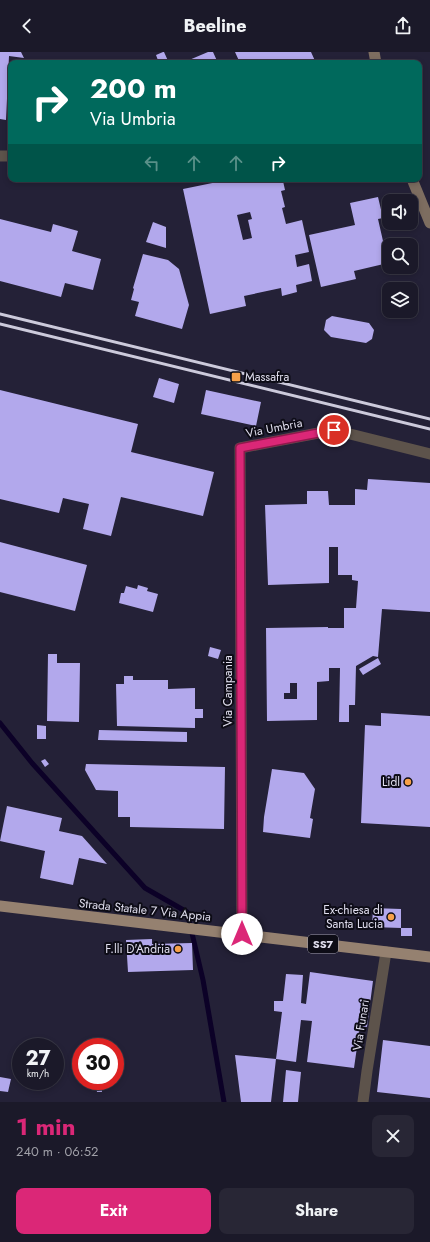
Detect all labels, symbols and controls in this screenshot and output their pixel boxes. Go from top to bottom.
text: Beeline [183,13,247,39]
icon: back [16,15,38,37]
icon: share [392,15,414,37]
text: 200 m [90,68,177,109]
icon: right [24,76,76,128]
text: Via Umbria [90,106,176,132]
icon: left [141,152,163,174]
icon: ahead [183,152,205,174]
icon: ahead [225,152,247,174]
icon: right [267,152,289,174]
map controls [382,194,418,318]
button: sound [382,194,418,230]
button: search [382,238,418,274]
button: layers [382,282,418,318]
place label: Massafra [245,368,289,386]
marker: Massafra [230,371,242,383]
pin [317,413,351,447]
street label: Via Umbria [244,414,304,442]
icon: arrive [323,419,345,441]
street label: Via Campania [219,655,237,727]
place label: Lidl [382,773,400,791]
marker: Lidl [403,777,413,787]
street label: Strada Statale 7 Via Appia [78,894,212,926]
place label: Ex-chiesa di Santa Lucia [323,901,383,933]
marker: Ex-chiesa di Santa Lucia [386,912,396,922]
position arrow [221,913,263,955]
road number: SS7 [308,935,338,953]
place label: F.lli D'Andria [105,940,170,958]
marker: F.lli D'Andria [173,944,183,954]
street label: Via Funari [348,998,374,1052]
speed limit sign: 30 [72,1038,124,1090]
text: 27 [25,1044,51,1073]
text: km/h [27,1066,49,1081]
text: 1 min [16,1109,76,1144]
button: close [372,1115,414,1157]
text: 240 m · 06:52 [16,1142,98,1161]
button: Exit [16,1188,211,1234]
button: Share [219,1188,414,1234]

